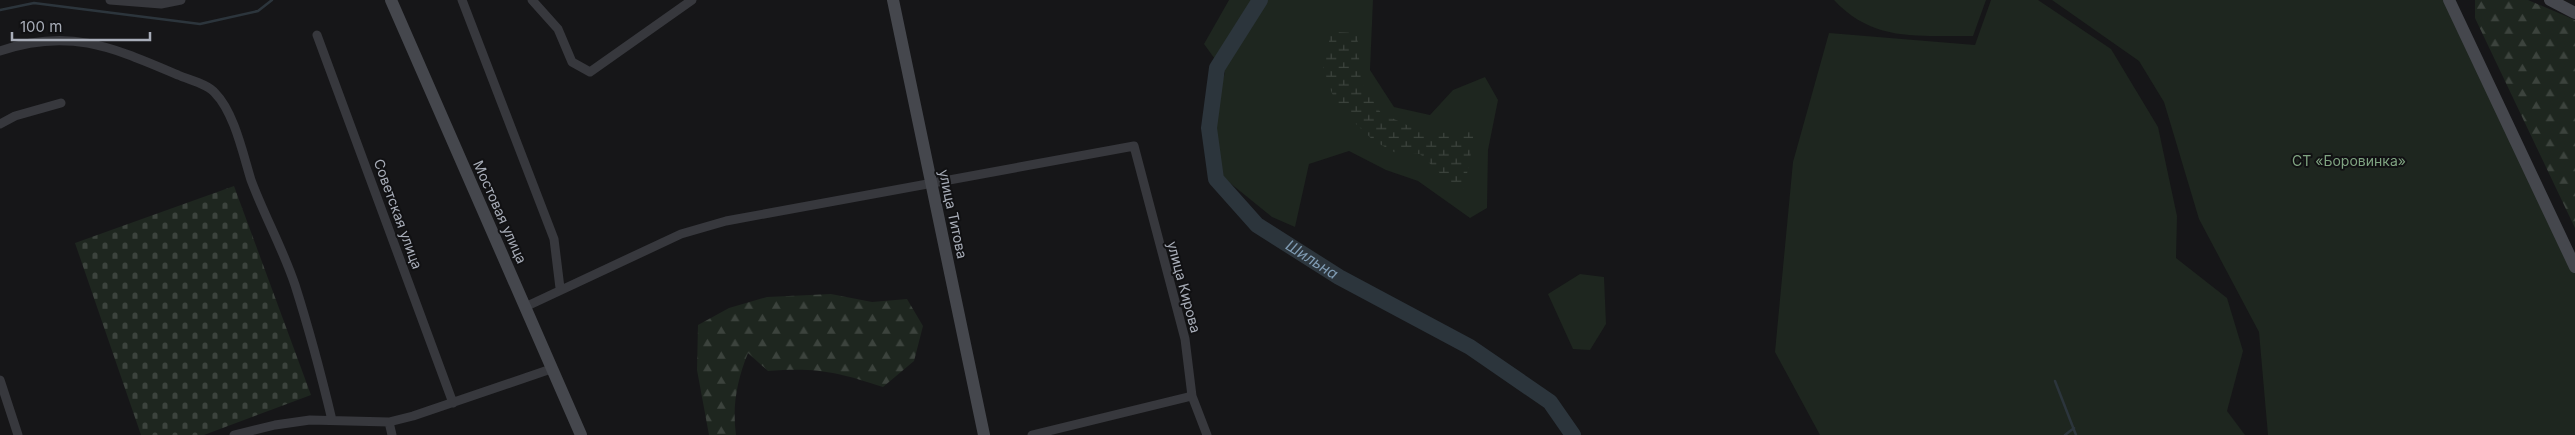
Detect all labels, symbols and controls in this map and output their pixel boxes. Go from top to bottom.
scale bar [12,10,150,42]
text: 100 m [20,17,62,36]
park label: СТ «Боровинка» [2292,152,2406,169]
street label: Советская улица [371,156,426,271]
street label: Мостовая улица [470,158,531,266]
street label: улица Титова [936,168,971,260]
water label: Шильна [1282,236,1342,283]
street label: улица Кирова [1164,239,1205,335]

